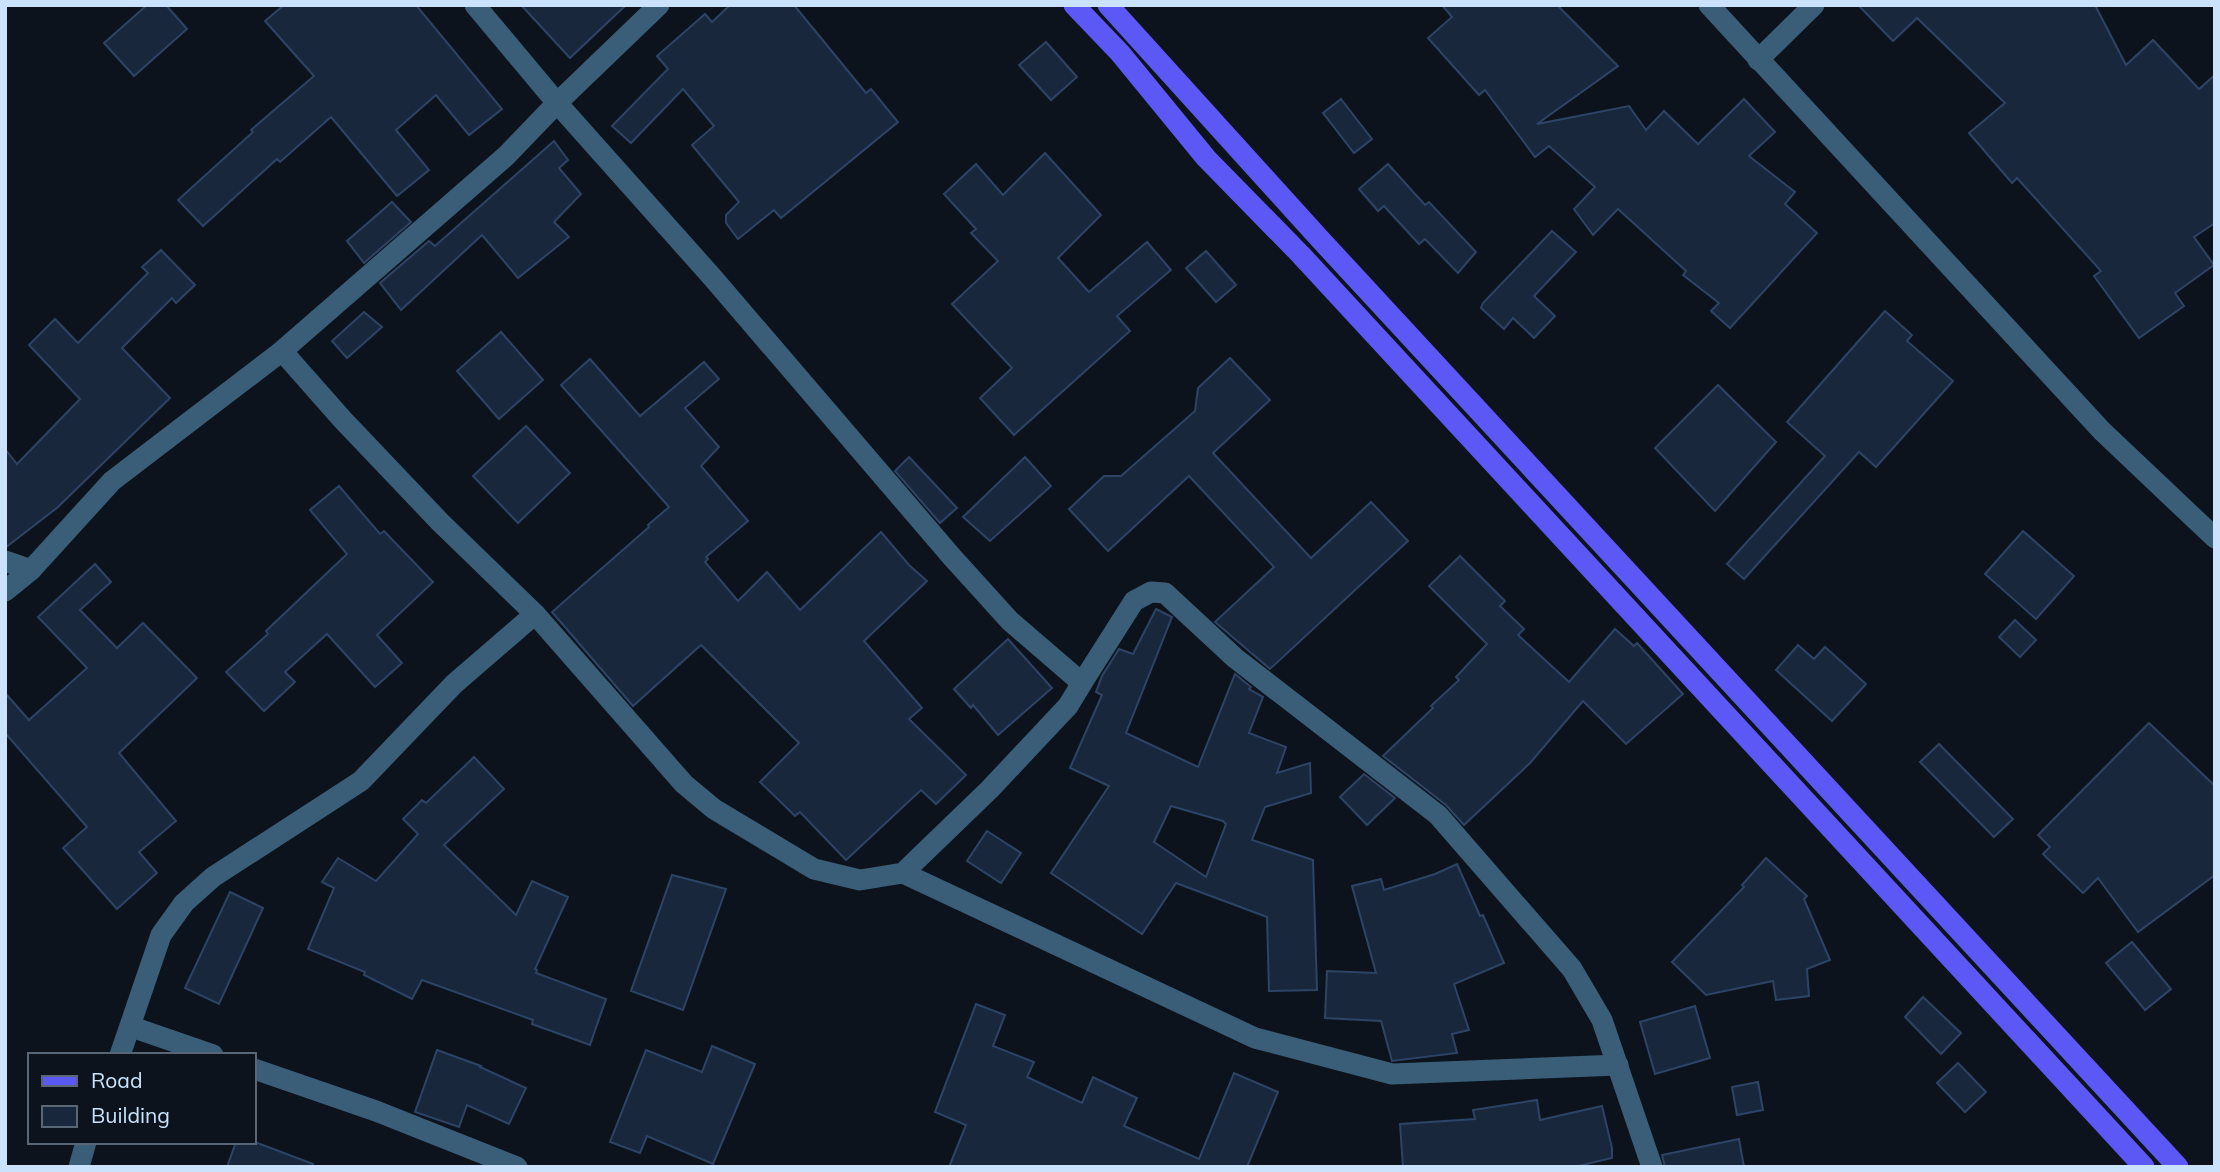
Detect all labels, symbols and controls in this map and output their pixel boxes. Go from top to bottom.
legend [28,1053,256,1144]
text: Road [91,1067,142,1093]
text: Building [91,1102,170,1128]

